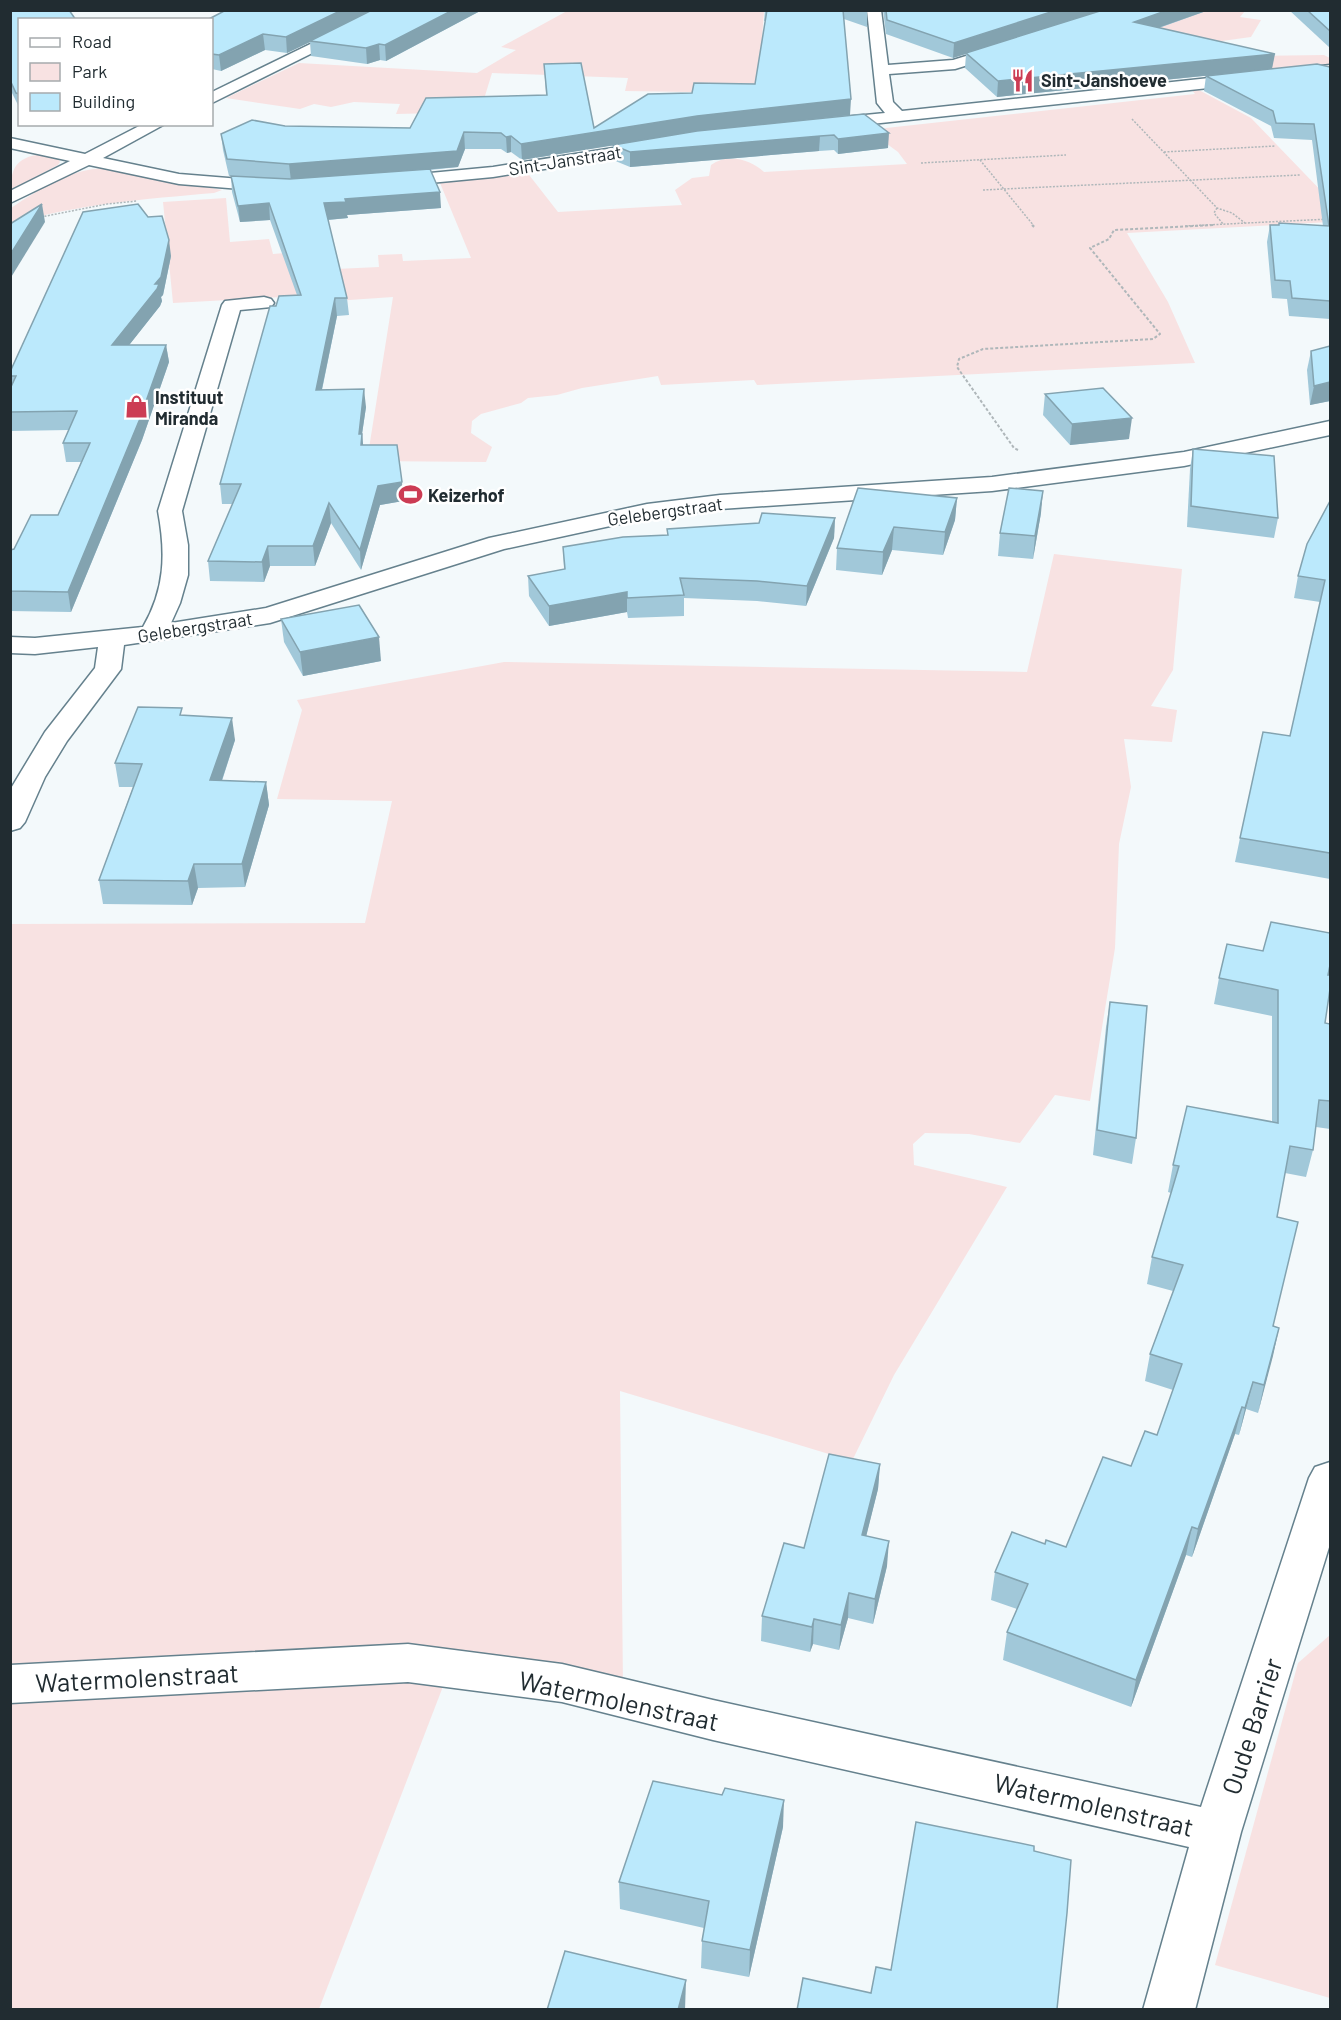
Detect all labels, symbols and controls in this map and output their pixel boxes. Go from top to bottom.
legend [18,18,213,126]
text: Road [72,30,112,52]
text: Park [72,60,107,82]
restaurant icon: Sint-Janshoeve [1010,67,1036,93]
place label: Sint-Janshoeve [1041,69,1167,91]
text: Building [72,90,135,112]
street label: Sint-Janstraat [507,140,623,180]
place label: Instituut Miranda [155,386,223,429]
shop icon: Instituut Miranda [124,394,150,420]
sports icon: Keizerhof [397,482,423,508]
place label: Keizerhof [428,484,505,506]
street label: Gelebergstraat [606,492,724,530]
street label: Gelebergstraat [136,607,254,647]
street label: Oude Barrier [1214,1653,1288,1798]
street label: Watermolenstraat [34,1656,240,1698]
street label: Watermolenstraat [516,1664,722,1736]
street label: Watermolenstraat [991,1766,1197,1842]

